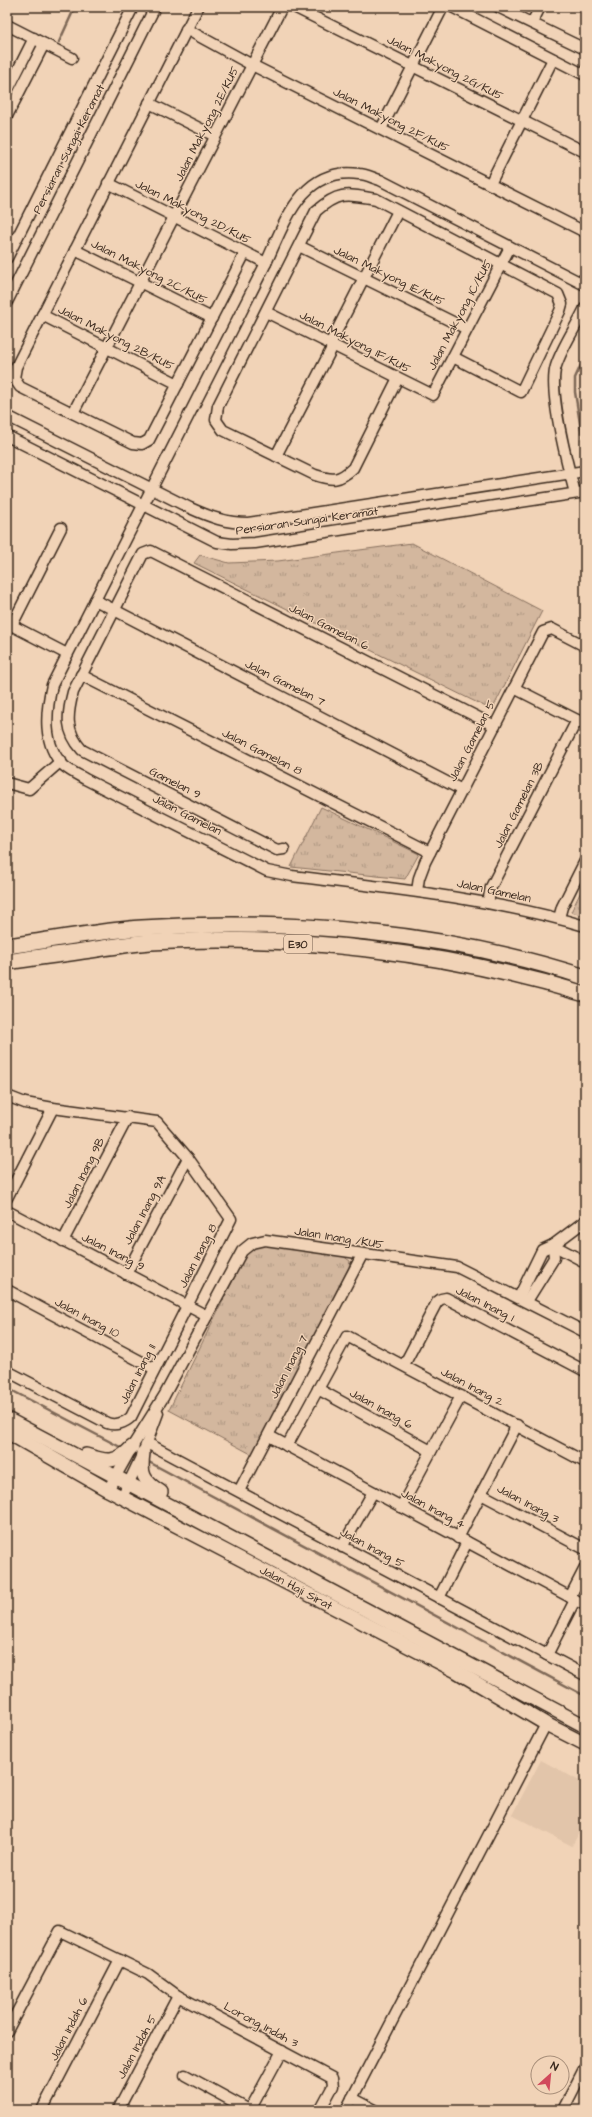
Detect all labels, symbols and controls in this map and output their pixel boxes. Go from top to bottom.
street label: Jalan Makyong 2G/KU5 [384,31,506,106]
street label: Jalan Makyong 2E/KU5 [171,63,245,185]
street label: Persiaran Sungai Keramat [29,81,110,217]
street label: Jalan Makyong 2F/KU5 [330,83,452,158]
street label: Jalan Makyong 2D/KU5 [132,175,254,250]
street label: Jalan Makyong 2C/KU5 [88,235,210,310]
street label: Jalan Makyong 1E/KU5 [330,242,448,311]
street label: Jalan Makyong 1C/KU5 [424,256,497,374]
street label: Jalan Makyong 2B/KU5 [55,301,177,376]
street label: Jalan Makyong 1F/KU5 [296,307,414,379]
street label: Persiaran Sungai Keramat [235,503,380,540]
street label: Jalan Gamelan 6 [286,599,372,655]
street label: Jalan Gamelan 7 [242,656,328,711]
street label: Jalan Gamelan 5 [444,697,500,784]
street label: Jalan Gamelan 8 [219,724,305,780]
street label: Jalan Gamelan 3B [490,758,548,851]
street label: Gamelan 9 [146,763,204,803]
street label: Jalan Gamelan [150,790,224,840]
street label: Jalan Gamelan [455,875,533,907]
road number: E30 [284,935,312,953]
street label: Jalan Inang 9B [59,1134,110,1212]
street label: Jalan Inang 9A [119,1172,172,1248]
street label: Jalan Inang 8 [175,1221,222,1291]
street label: Jalan Inang /KU5 [293,1223,385,1255]
street label: Jalan Inang 9 [78,1229,148,1276]
street label: Jalan Inang 1 [452,1282,518,1327]
street label: Jalan Inang 10 [51,1294,123,1343]
street label: Jalan Inang 7 [266,1332,314,1402]
street label: Jalan Inang 11 [116,1341,161,1407]
street label: Jalan Inang 2 [437,1363,507,1412]
street label: Jalan Inang 6 [346,1385,416,1434]
street label: Jalan Inang 3 [493,1480,562,1528]
street label: Jalan Inang 4 [397,1485,468,1534]
street label: Jalan Inang 5 [336,1524,408,1573]
street label: Jalan Haji Sirat [256,1562,336,1614]
street label: Jalan Indah 6 [46,1994,93,2064]
street label: Lorong Indah 3 [220,1998,301,2053]
street label: Jalan Indah 5 [113,2011,161,2082]
north arrow [530,2055,570,2095]
text: N [548,2058,561,2075]

